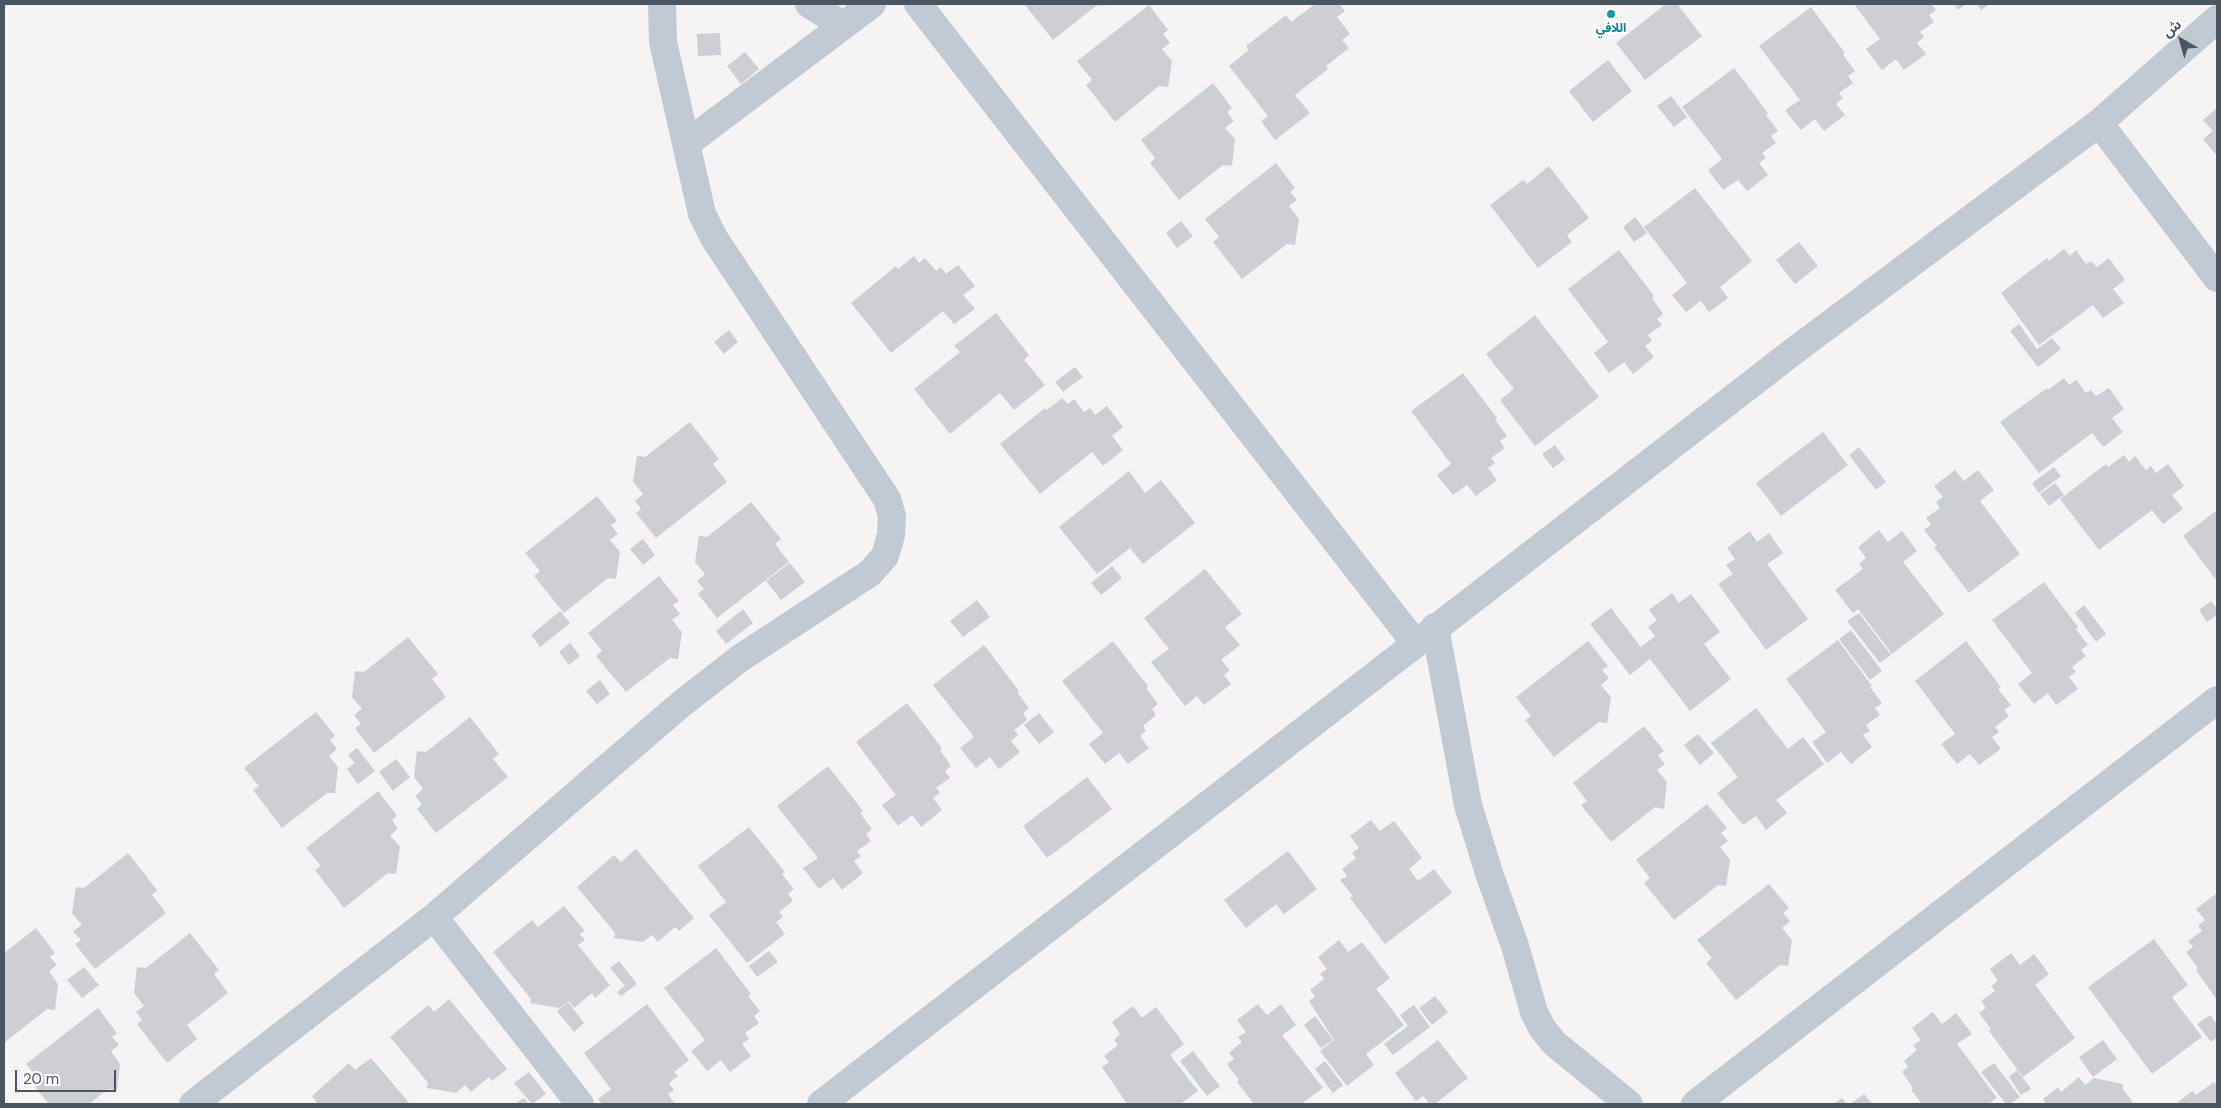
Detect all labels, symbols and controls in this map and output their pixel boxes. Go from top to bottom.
marker: اللافي [1605,8,1617,20]
north arrow [2156,15,2206,65]
text: ش [2159,15,2185,41]
place label: اللافي [1596,22,1626,36]
scale bar [18,1060,119,1092]
text: 20 m [23,1069,59,1089]

